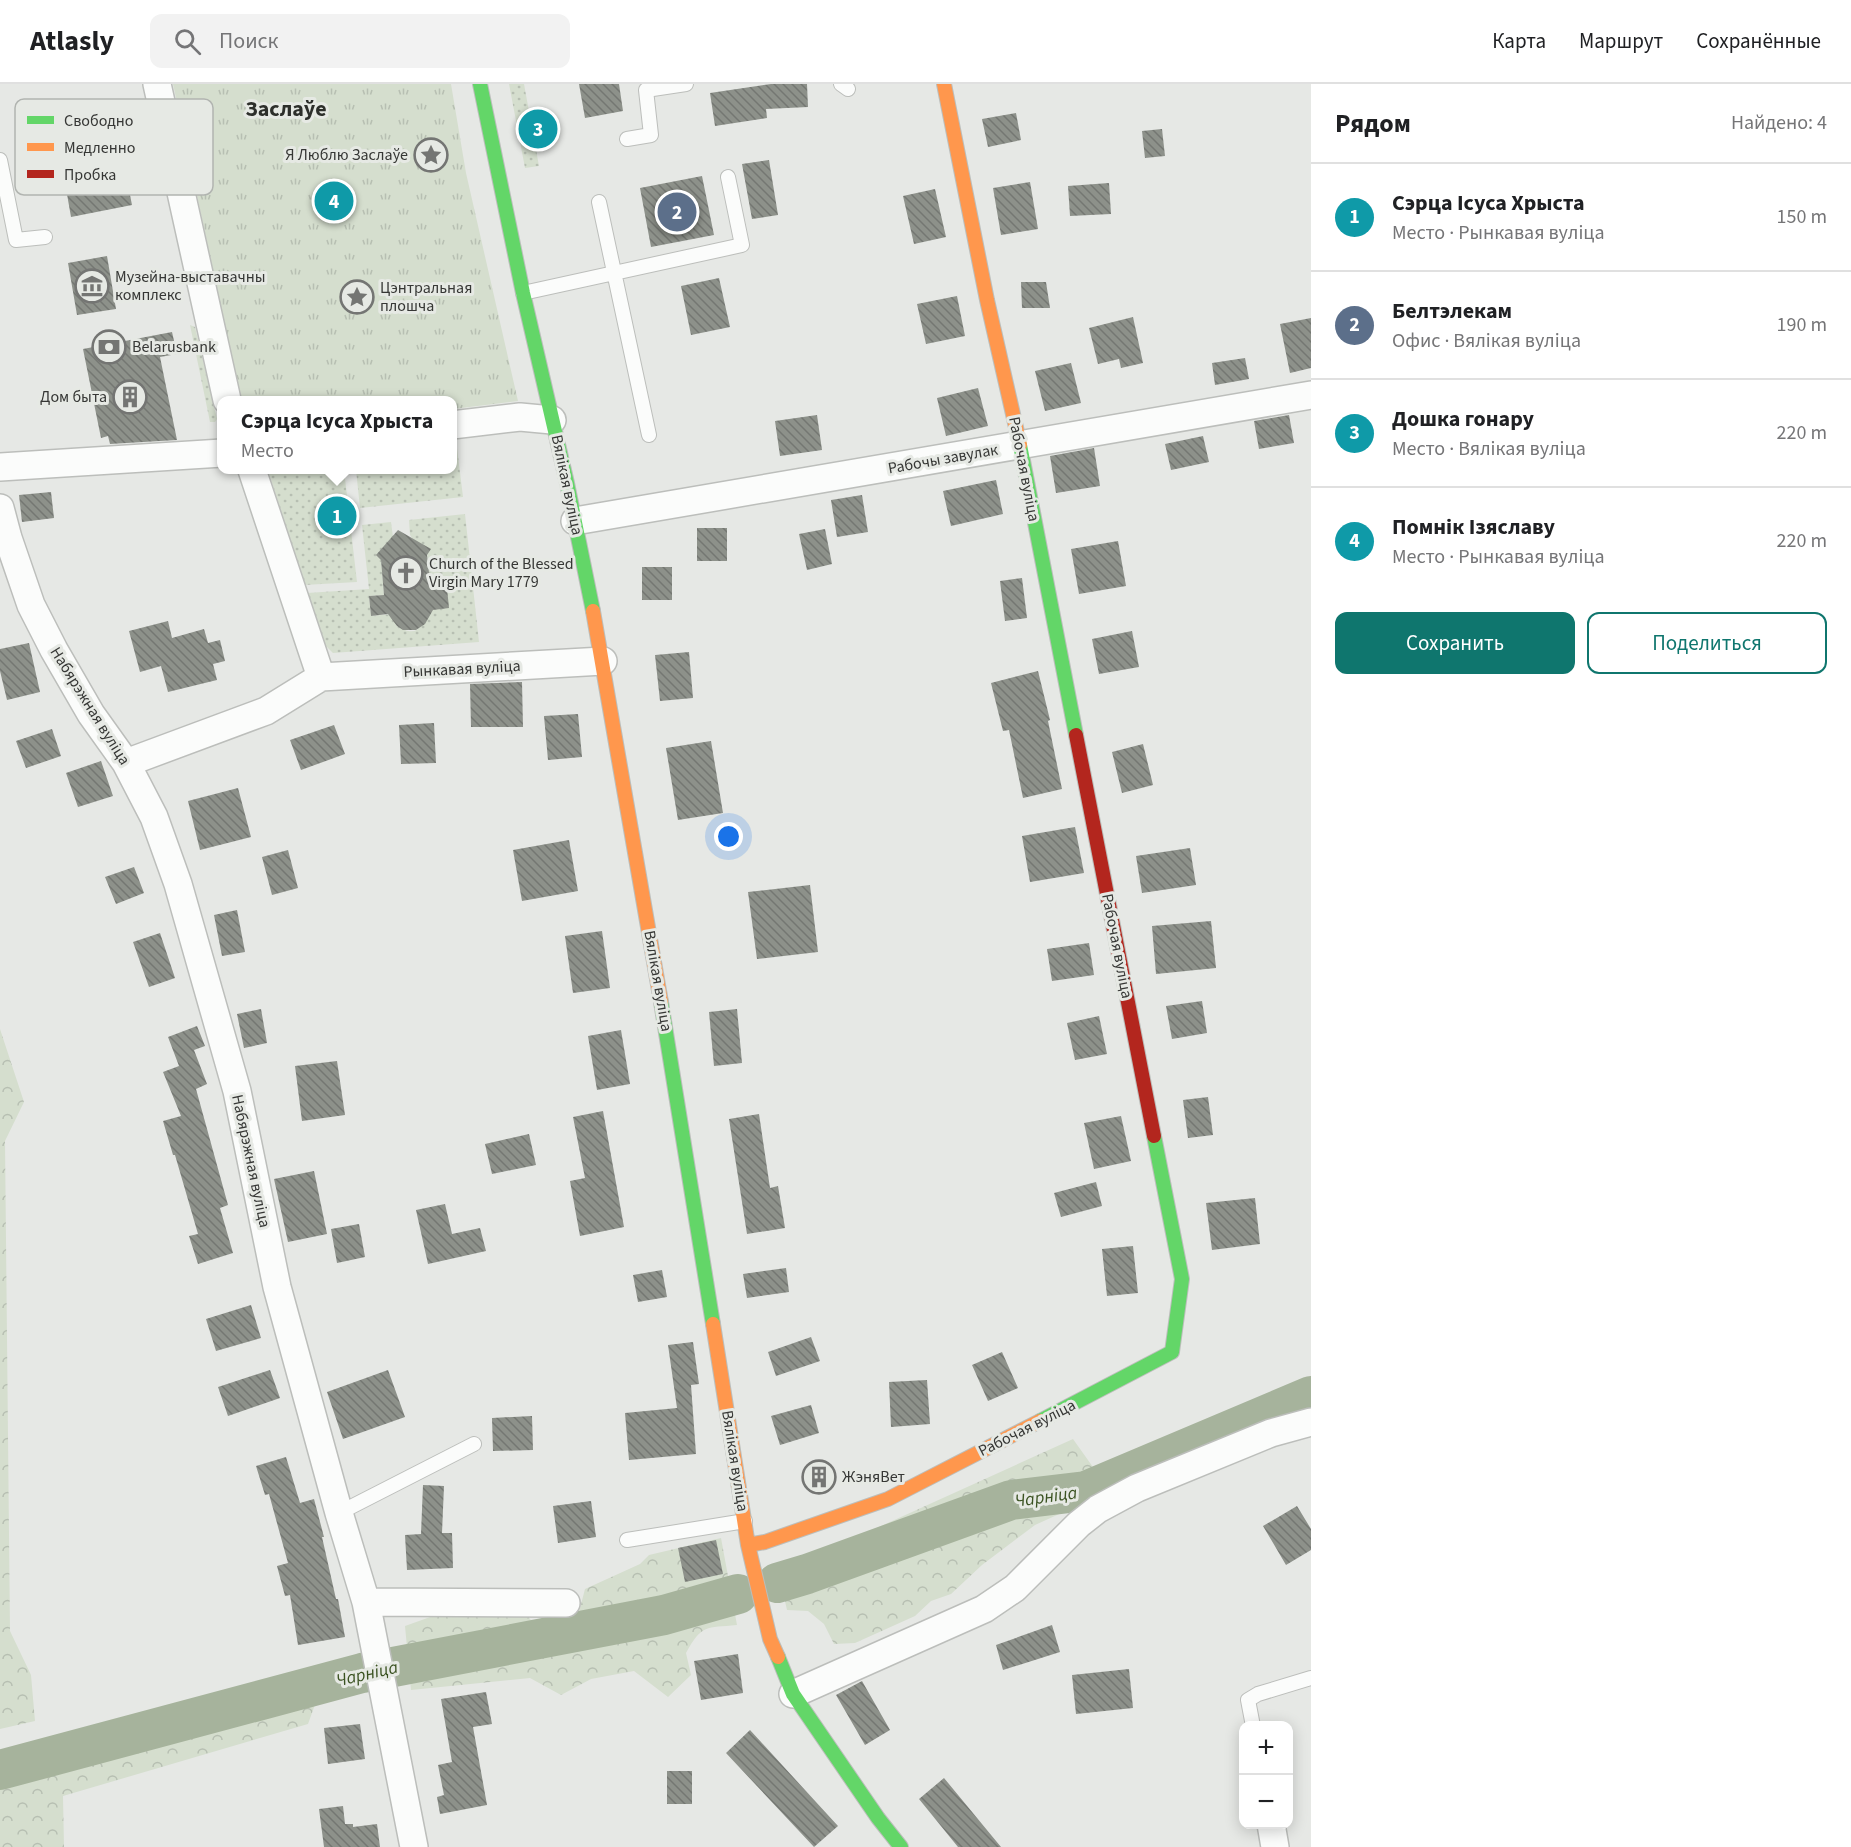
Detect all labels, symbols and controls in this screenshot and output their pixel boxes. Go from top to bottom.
search box [150,14,570,68]
text: Atlasly [30,21,114,61]
icon: search [171,25,204,58]
text: Поиск [219,25,279,57]
text: Карта [1492,26,1546,56]
text: Маршрут [1579,26,1663,56]
text: Сохранённые [1696,26,1821,56]
district label: Заслаўе [245,93,327,125]
legend [15,99,213,195]
text: Рядом [1335,105,1411,142]
pin: 3 [518,106,558,152]
text: Найдено: 4 [1731,109,1827,137]
text: Свободно [64,110,134,132]
text: Медленно [64,137,135,159]
place icon: Я Люблю Заслаўе [413,137,449,173]
place label: Я Люблю Заслаўе [285,144,408,166]
text: Пробка [64,164,116,186]
pin: 4 [314,178,354,224]
text: Сэрца Ісуса Хрыста [1392,187,1585,219]
pin: 2 [658,190,696,234]
text: 1 [1349,203,1360,231]
text: 150 m [1777,203,1827,231]
text: Место · Рынкавая вуліца [1392,219,1605,247]
place label: Музейна-выставачны комплекс [115,266,265,306]
museum icon: Музейна-выставачны комплекс [74,268,110,304]
place label: Цэнтральная плошча [380,277,472,317]
place icon: Цэнтральная плошча [339,279,375,315]
text: Белтэлекам [1392,295,1512,327]
text: 2 [1349,311,1360,339]
text: 190 m [1777,311,1827,339]
text: Офис · Вялікая вуліца [1392,327,1581,355]
bank icon: Belarusbank [91,329,127,365]
place label: Belarusbank [132,336,216,358]
building icon: Дом быта [112,379,148,415]
place label: Дом быта [40,386,107,408]
popup [217,396,457,474]
text: Дошка гонару [1392,403,1534,435]
text: Сэрца Ісуса Хрыста [241,405,433,437]
street label: Рабочая вуліца [1003,415,1045,523]
text: 3 [1349,419,1360,447]
text: 220 m [1777,419,1827,447]
street label: Вялікая вуліца [546,433,588,537]
text: Место · Вялікая вуліца [1392,435,1586,463]
text: Место [241,437,294,465]
street label: Рабочы завулак [886,438,1000,479]
pin: 1 [318,494,356,538]
text: Помнік Ізяславу [1392,511,1555,543]
text: 4 [1349,527,1360,555]
text: 220 m [1777,527,1827,555]
text: Место · Рынкавая вуліца [1392,543,1605,571]
place label: Church of the Blessed Virgin Mary 1779 [429,553,574,593]
church icon: Church of the Blessed Virgin Mary 1779 [388,555,424,591]
button: Сохранить [1335,612,1575,674]
button: Поделиться [1587,612,1827,674]
street label: Набярэжная вуліца [45,643,135,769]
street label: Рынкавая вуліца [403,655,521,683]
your location [714,822,743,851]
street label: Рабочая вуліца [1096,892,1138,1000]
street label: Вялікая вуліца [638,929,678,1033]
street label: Набярэжная вуліца [226,1092,276,1230]
street label: Рабочая вуліца [975,1394,1079,1462]
street label: Вялікая вуліца [716,1409,754,1513]
building icon: ЖэняВет [801,1459,837,1495]
place label: ЖэняВет [842,1466,905,1488]
water label: Чарніца [1013,1480,1079,1514]
water label: Чарніца [334,1655,401,1693]
map controls [1239,1721,1293,1829]
button: + [1239,1721,1293,1775]
button: − [1239,1775,1293,1829]

